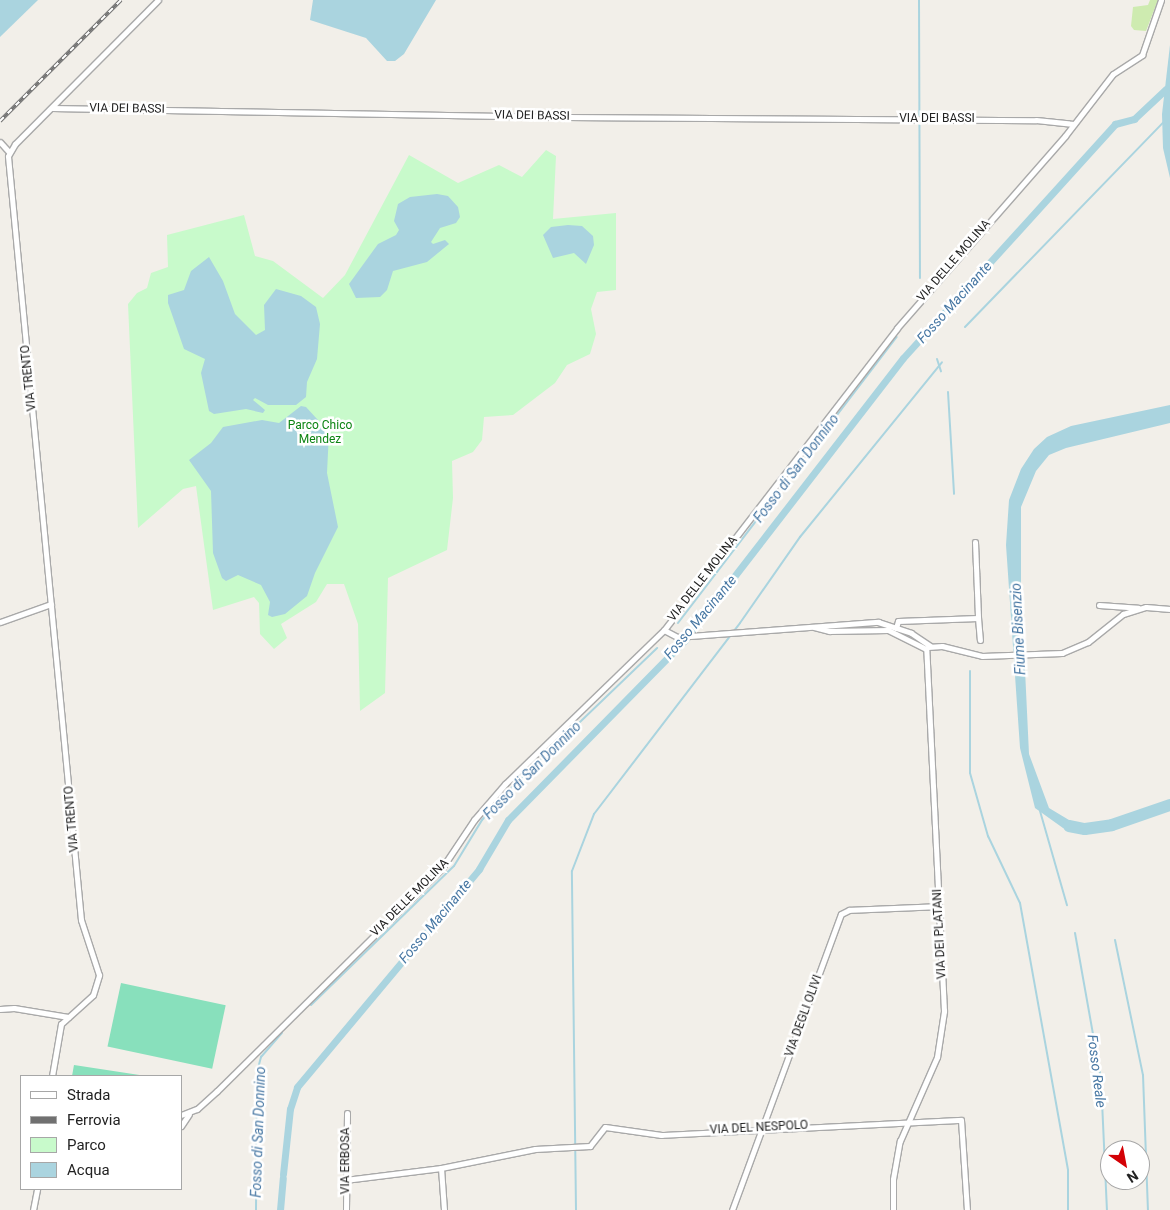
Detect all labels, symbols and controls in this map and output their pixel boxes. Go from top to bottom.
street label: VIA DEI BASSI [89,101,165,117]
street label: VIA DEI BASSI [494,108,570,124]
street label: VIA DEI BASSI [899,112,975,126]
street label: VIA DELLE MOLINA [914,217,994,305]
water label: Fosso Macinante [913,258,995,346]
street label: VIA TRENTO [18,344,40,412]
water label: Fosso di San Donnino [750,411,842,525]
park label: Parco Chico Mendez [288,419,352,447]
street label: VIA DELLE MOLINA [665,534,741,624]
water label: Fosso Macinante [660,572,740,662]
water label: Fiume Bisenzio [1007,583,1029,675]
water label: Fosso di San Donnino [480,718,584,822]
street label: VIA TRENTO [62,785,82,853]
street label: VIA DELLE MOLINA [368,856,452,940]
water label: Fosso Macinante [395,876,475,966]
street label: VIA DEI PLATANI [930,889,950,979]
street label: VIA DEGLI OLIVI [782,973,826,1059]
water label: Fosso Reale [1084,1033,1110,1109]
water label: Fosso di San Donnino [247,1066,269,1198]
legend [20,1075,182,1190]
text: Strada [67,1086,110,1104]
text: Ferrovia [67,1111,121,1129]
street label: VIA DEL NESPOLO [709,1118,809,1138]
street label: VIA ERBOSA [339,1128,353,1194]
text: Parco [67,1136,106,1154]
north arrow [1100,1140,1150,1190]
text: Acqua [67,1161,110,1179]
text: N [1124,1167,1141,1186]

